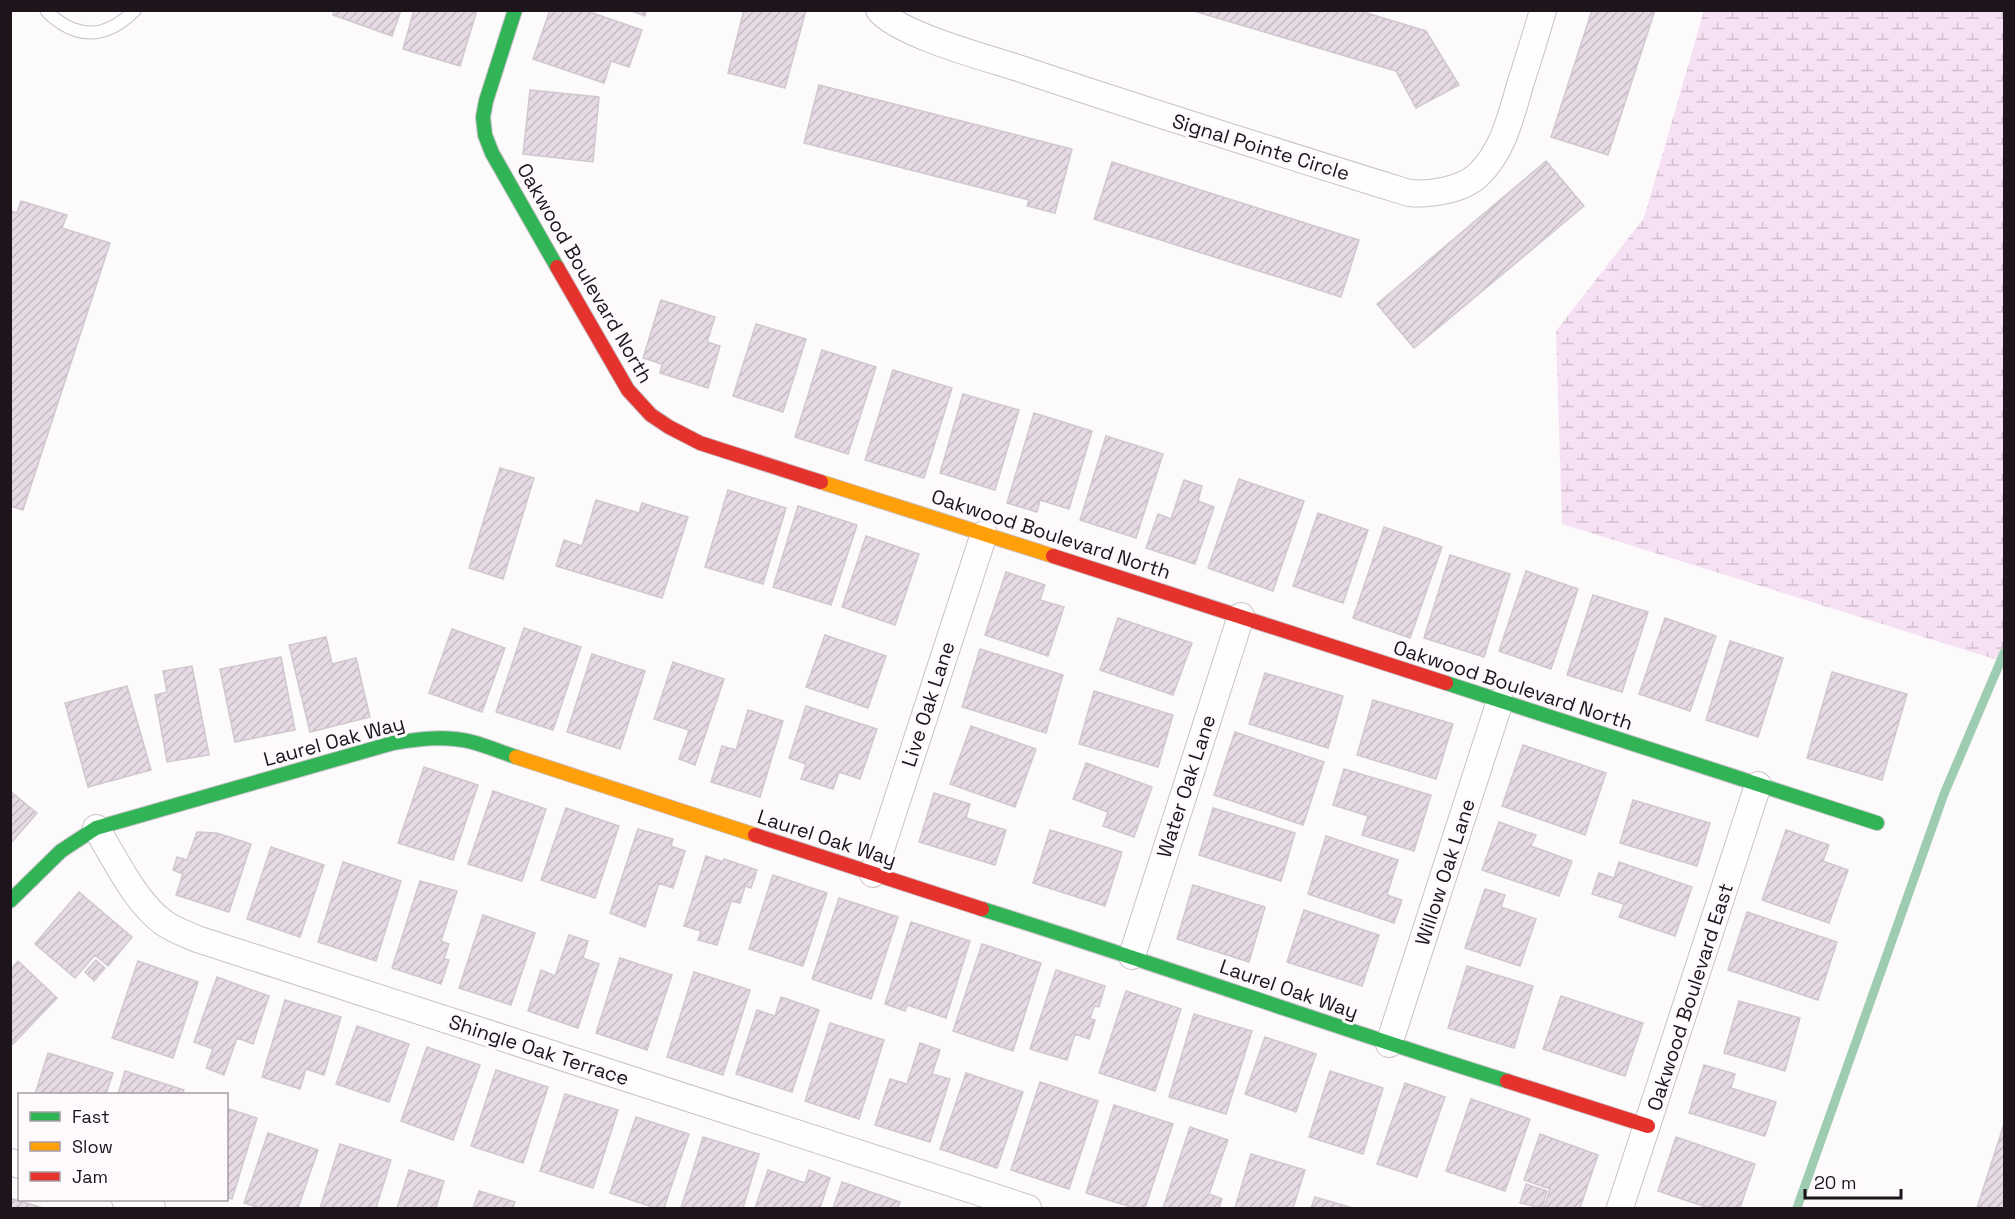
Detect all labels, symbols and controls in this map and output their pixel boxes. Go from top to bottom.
street label: Signal Pointe Circle [1169,108,1353,186]
street label: Oakwood Boulevard North [511,158,659,388]
street label: Oakwood Boulevard North [928,483,1174,585]
street label: Oakwood Boulevard North [1390,634,1636,736]
street label: Live Oak Lane [895,638,961,770]
street label: Laurel Oak Way [261,710,407,772]
street label: Water Oak Lane [1151,711,1221,861]
street label: Willow Oak Lane [1409,795,1481,949]
street label: Laurel Oak Way [754,803,900,873]
street label: Oakwood Boulevard East [1641,880,1739,1114]
street label: Laurel Oak Way [1216,953,1362,1025]
street label: Shingle Oak Terrace [446,1009,632,1091]
legend [18,1093,228,1201]
text: Fast [72,1105,109,1128]
text: Slow [72,1135,113,1158]
scale bar [1805,1162,1901,1200]
text: Jam [72,1165,108,1188]
text: 20 m [1814,1171,1857,1194]

